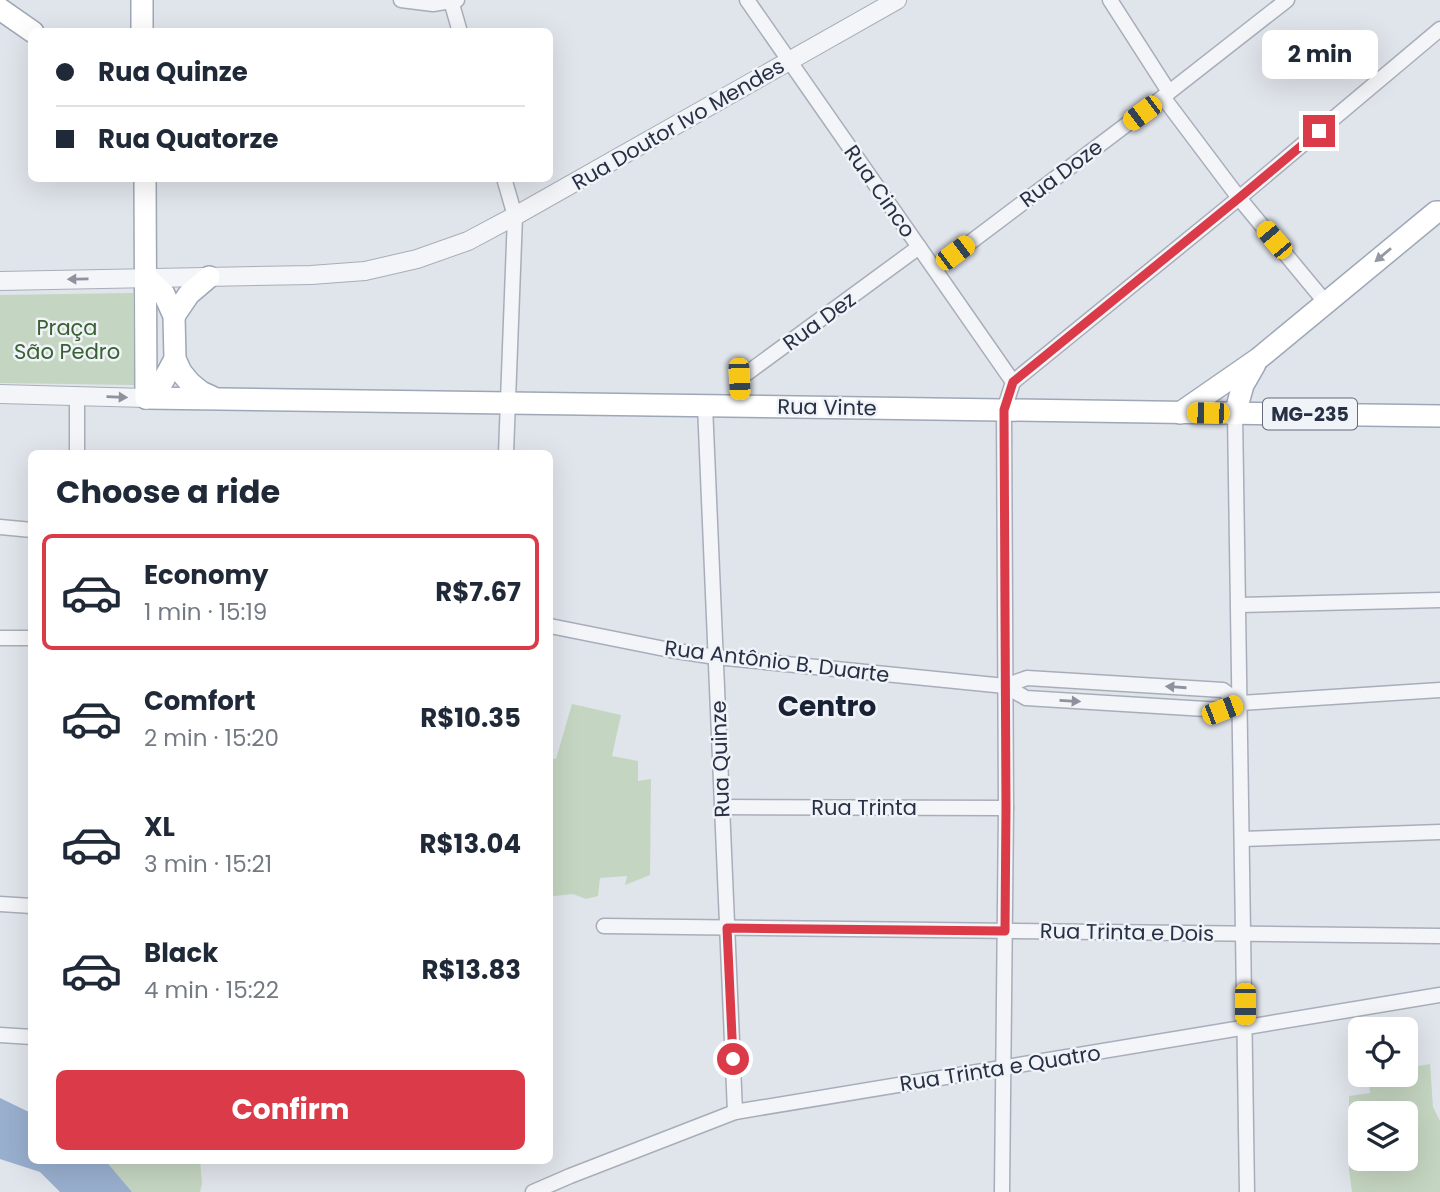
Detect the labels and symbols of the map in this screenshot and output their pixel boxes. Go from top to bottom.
callout: 2 min [1261,30,1377,78]
street label: Rua Doutor Ivo Mendes [566,51,790,197]
car [1119,92,1166,134]
route end [1303,115,1335,147]
street label: Rua Doze [1014,132,1108,214]
street label: Rua Cinco [837,139,923,243]
car [1253,217,1296,263]
car [932,232,979,274]
one-way arrow [1375,248,1393,263]
one-way arrow [67,273,89,285]
street label: Rua Dez [777,285,861,357]
park label: Praça São Pedro [14,313,120,366]
car [728,357,751,401]
one-way arrow [106,392,128,403]
street label: Rua Vinte [777,392,877,422]
road number: MG-235 [1263,398,1357,430]
car [1187,402,1230,424]
street label: Rua Antônio B. Duarte [663,633,891,689]
one-way arrow [1165,682,1187,693]
district label: Centro [778,687,876,726]
car [1199,693,1246,727]
one-way arrow [1060,696,1082,707]
street label: Rua Quinze [703,700,737,818]
street label: Rua Trinta [811,793,917,822]
street label: Rua Trinta e Dois [1040,916,1214,948]
car [1235,983,1256,1025]
street label: Rua Trinta e Quatro [897,1038,1103,1098]
route start [717,1043,749,1075]

